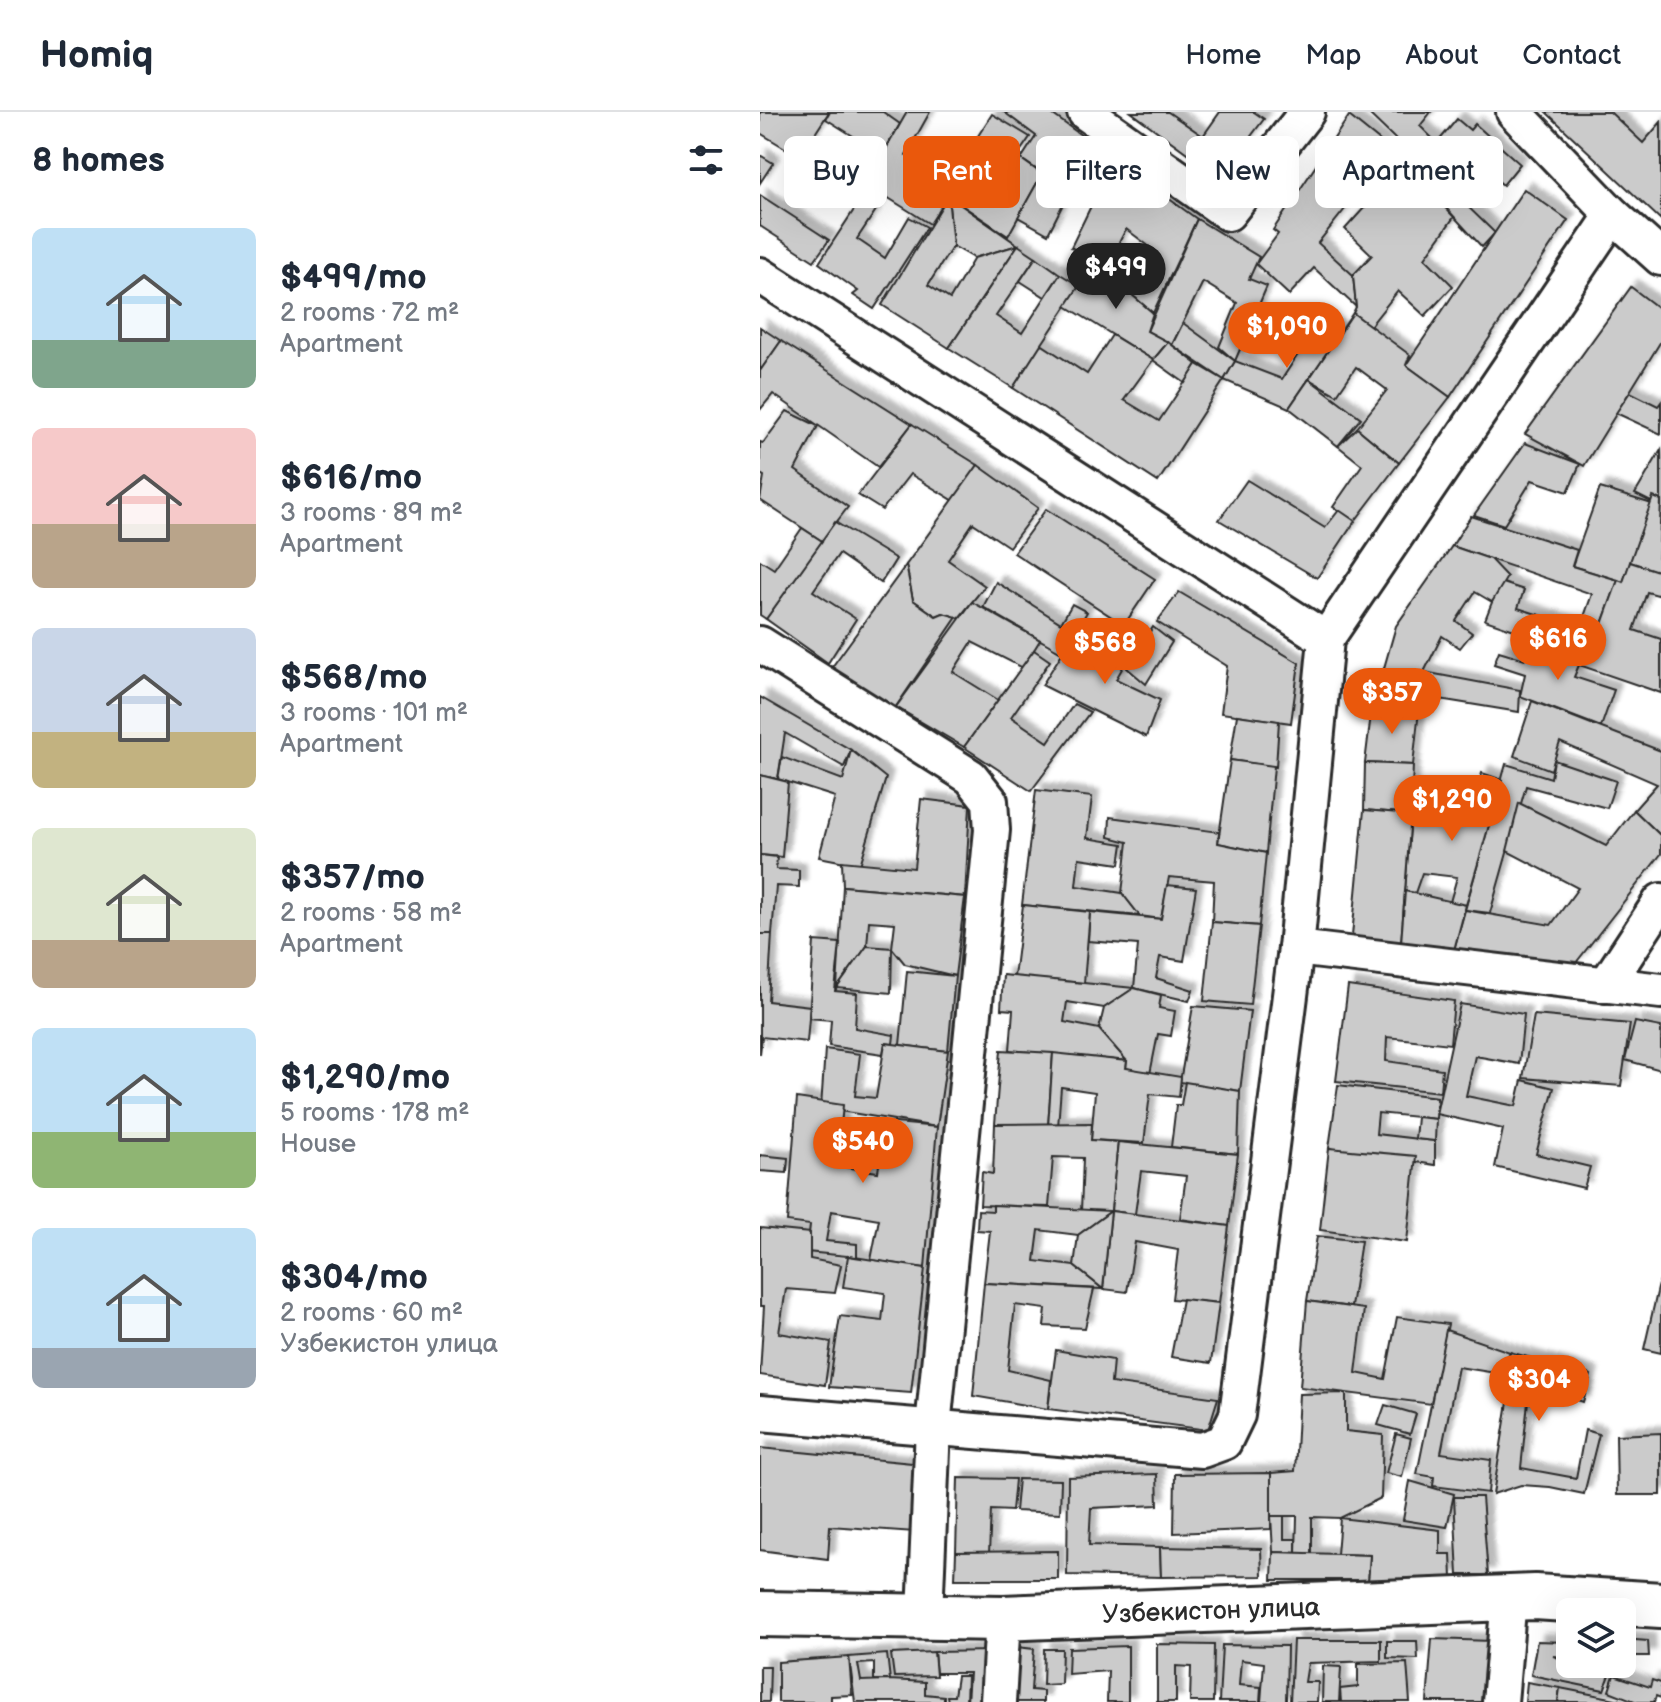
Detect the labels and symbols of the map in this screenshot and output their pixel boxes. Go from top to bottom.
pin: $499 [1069,243,1163,311]
pin: $1,090 [1222,302,1352,370]
pin: $616 [1511,614,1605,682]
pin: $568 [1058,618,1152,686]
pin: $357 [1345,668,1439,736]
pin: $1,290 [1387,775,1517,843]
pin: $540 [816,1117,910,1185]
pin: $304 [1492,1355,1586,1423]
street label: Узбекистон улица [1102,1592,1321,1631]

